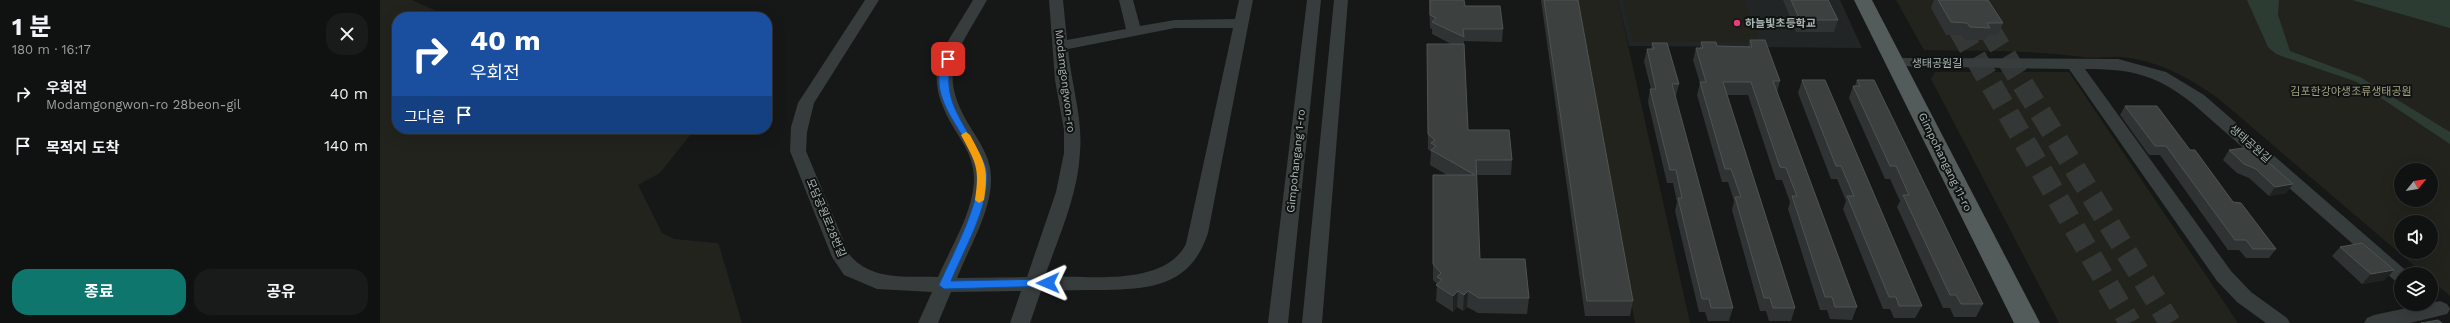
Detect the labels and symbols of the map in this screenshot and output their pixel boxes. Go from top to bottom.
place label: 하늘빛초등학교 [1745,17,1816,30]
marker: 하늘빛초등학교 [1732,18,1742,28]
street label: Modamgongwon-ro [1052,29,1078,133]
pin [931,42,965,76]
street label: 생태공원길 [1912,57,1962,70]
park label: 김포한강야생조류생태공원 [2290,85,2412,98]
street label: Gimpohangang 1-ro [1284,109,1308,213]
street label: Gimpohangang 11-ro [1915,111,1975,213]
street label: 생태공원길 [2227,122,2273,166]
north arrow [2394,163,2438,207]
street label: 모담공원로28번길 [804,177,848,259]
position arrow [1027,262,1069,304]

